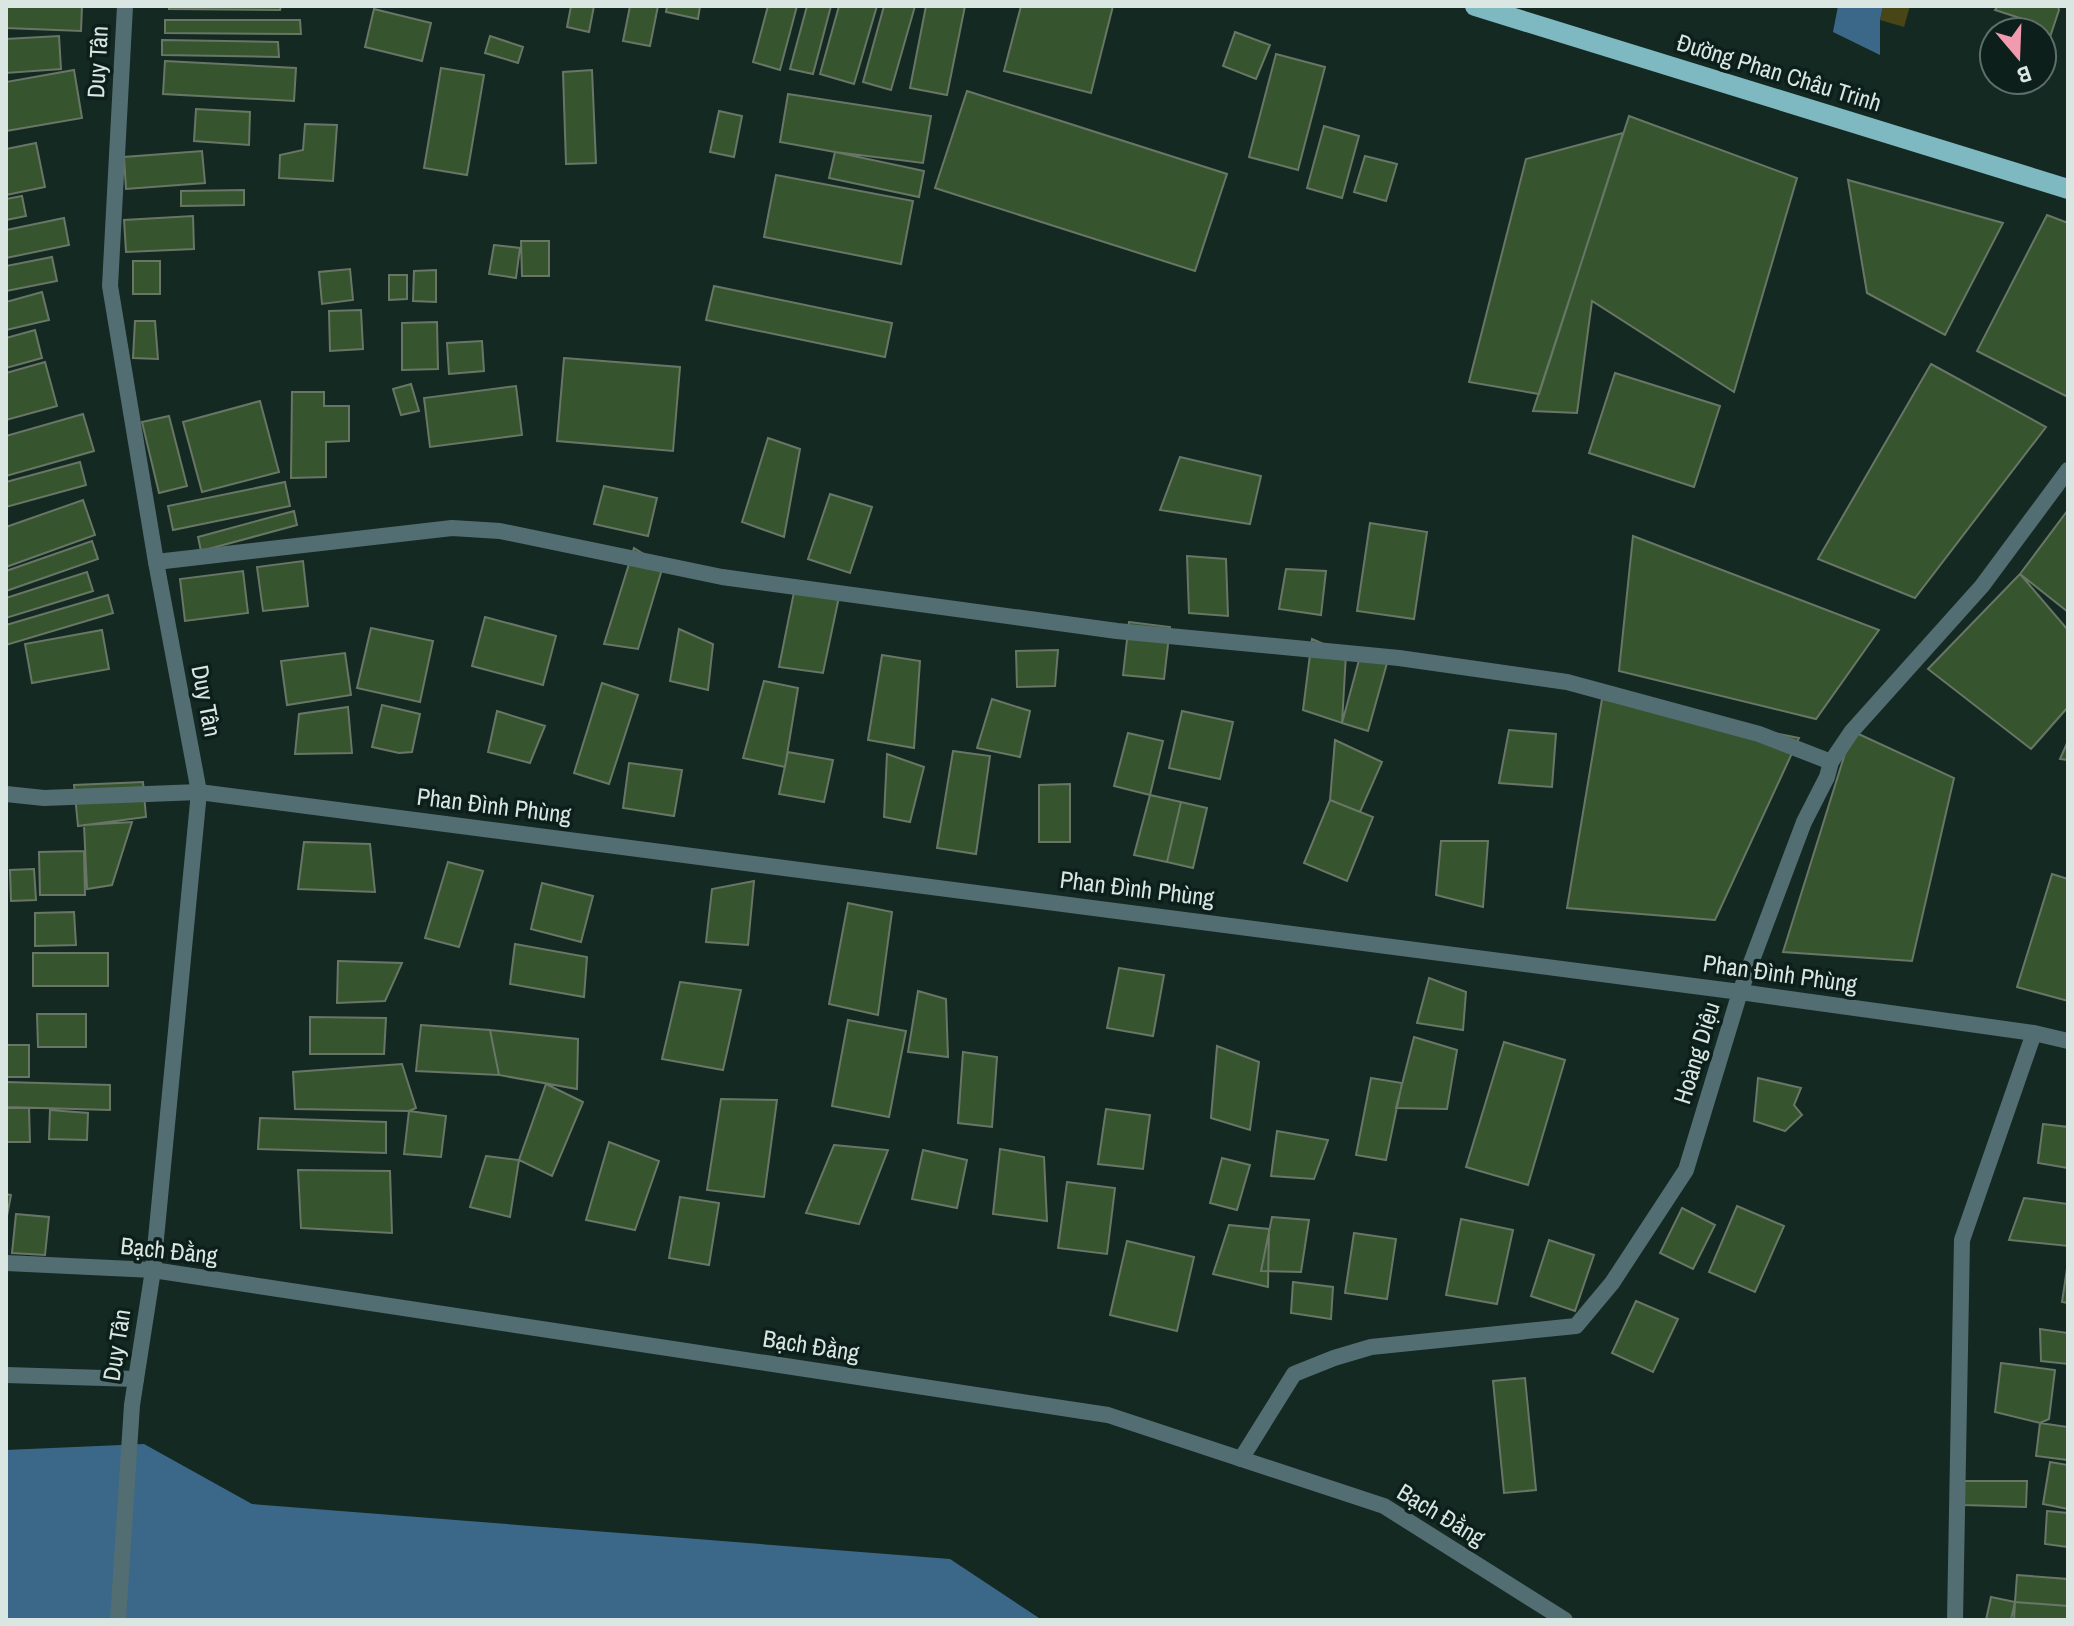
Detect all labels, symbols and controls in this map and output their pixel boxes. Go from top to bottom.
north arrow [1978,16,2058,96]
street label: Duy Tân [79,25,115,99]
street label: Đường Phan Châu Trinh [1673,26,1885,118]
text: B [2013,59,2036,91]
street label: Duy Tân [184,662,230,739]
street label: Phan Đình Phùng [415,780,573,830]
street label: Phan Đình Phùng [1058,863,1216,913]
street label: Phan Đình Phùng [1701,946,1859,1000]
street label: Hoàng Diệu [1665,998,1727,1108]
street label: Bạch Đằng [119,1229,219,1271]
street label: Duy Tân [95,1307,137,1383]
street label: Bạch Đằng [761,1322,862,1368]
street label: Bạch Đằng [1392,1475,1492,1553]

